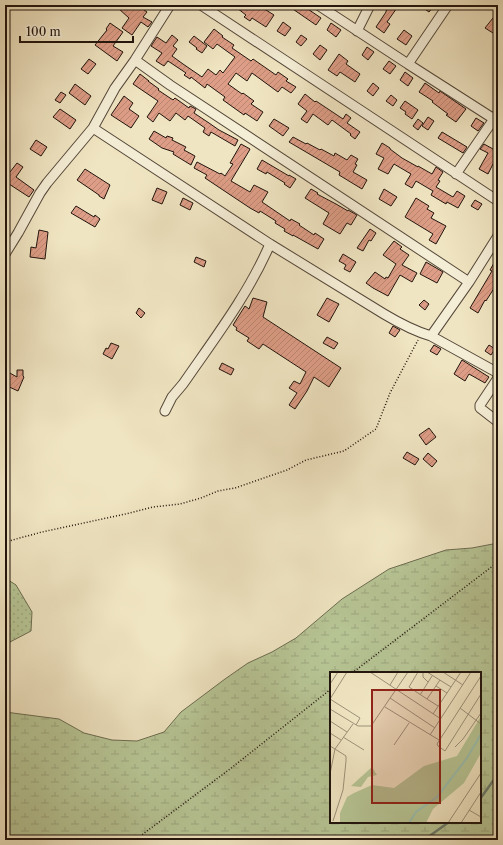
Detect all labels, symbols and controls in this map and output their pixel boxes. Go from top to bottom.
scale bar [20,18,133,44]
text: 100 m [26,24,61,39]
inset map [330,672,481,823]

